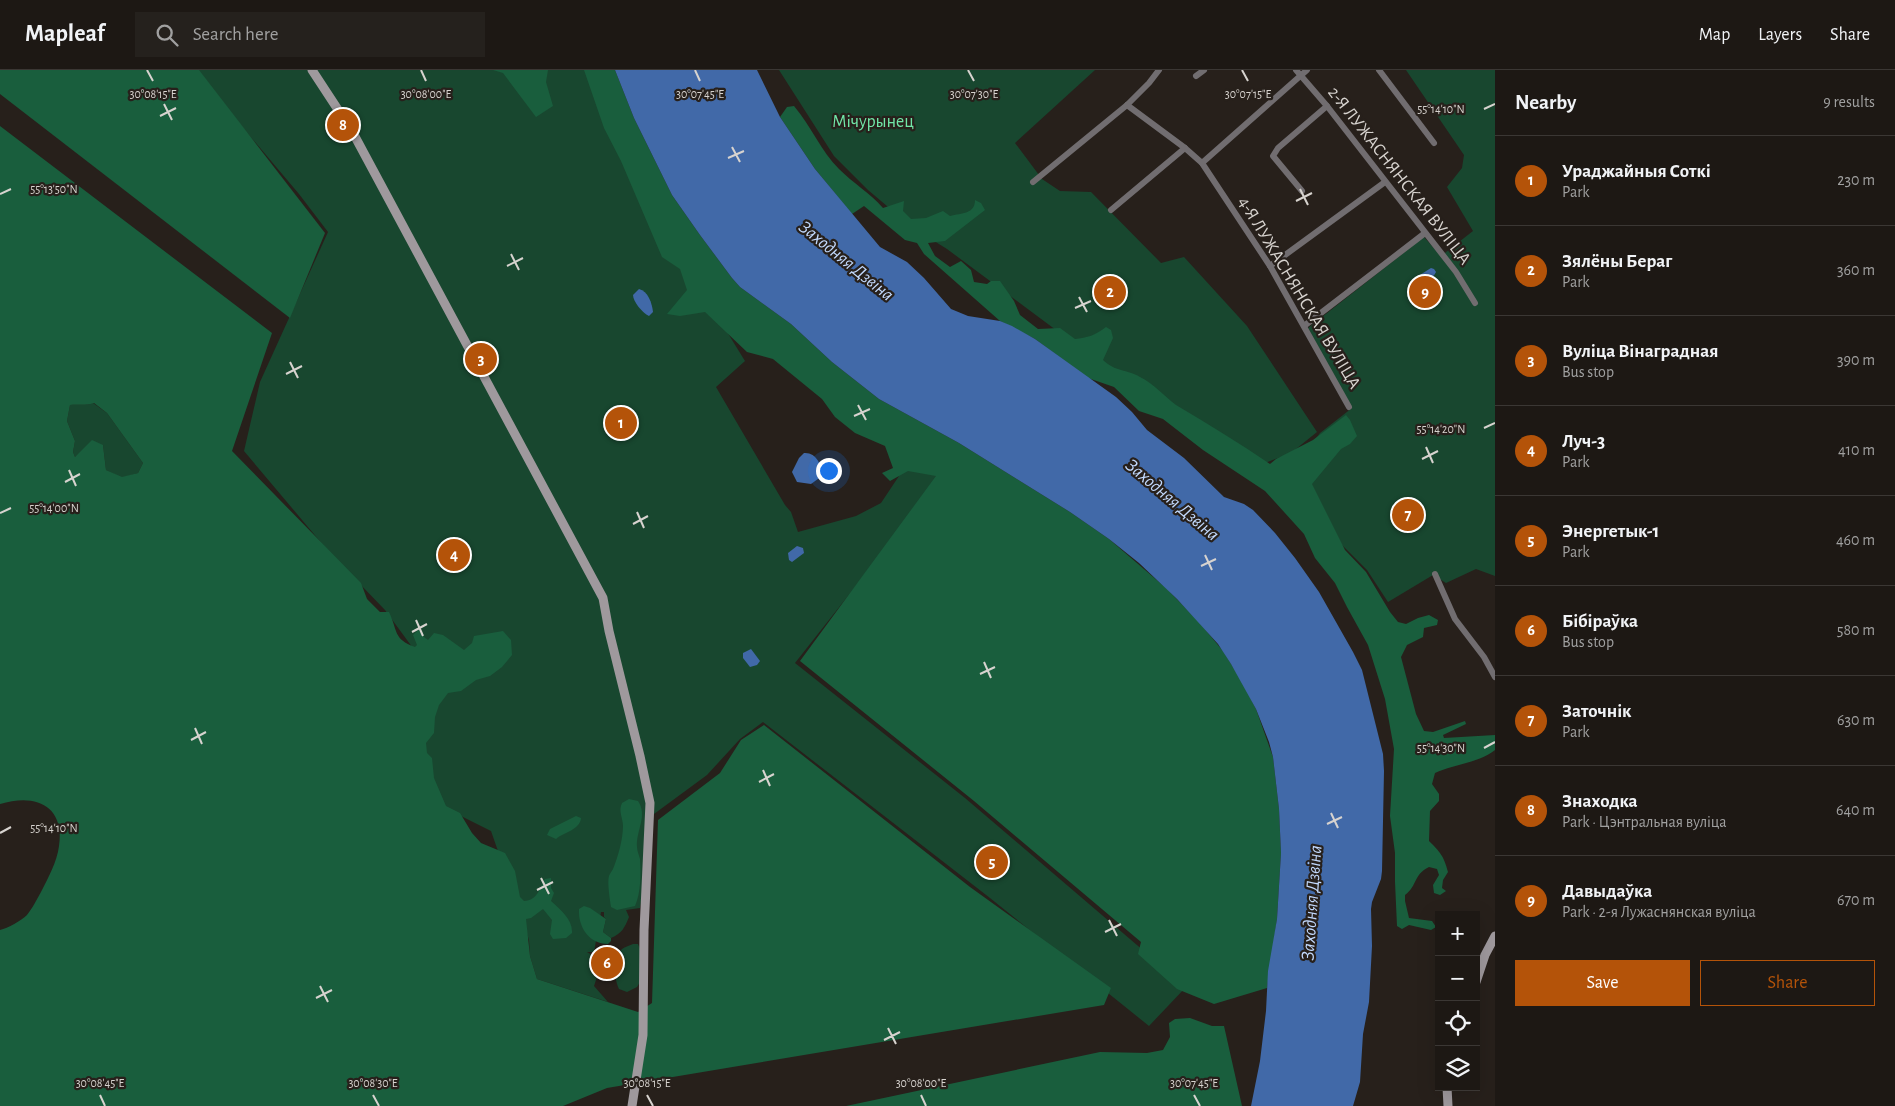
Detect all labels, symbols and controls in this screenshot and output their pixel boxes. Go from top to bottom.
search box [135,12,485,57]
icon: search [153,21,181,49]
text: Mapleaf [25,22,105,46]
text: Search here [193,25,279,44]
text: Map [1699,26,1730,44]
text: Layers [1758,26,1802,44]
text: Share [1830,26,1870,44]
street label: 2-Я ЛУЖАСНЯНСКАЯ ВУЛІЦА [1324,84,1474,269]
text: 30°08'15"E [129,88,177,100]
text: 30°08'00"E [401,88,452,100]
text: 30°07'45"E [676,88,724,100]
text: 30°07'30"E [950,88,998,100]
text: 30°07'15"E [1225,88,1271,100]
text: Nearby [1515,92,1576,113]
text: 9 results [1823,94,1875,110]
text: 55°14'10"N [1417,103,1465,115]
pin: 8 [327,106,359,144]
park label: Мічурынец [832,113,914,131]
text: Ураджайныя Соткі [1562,162,1711,181]
text: 1 [1528,172,1534,188]
text: 230 m [1837,172,1875,188]
text: 55°13'50"N [30,183,78,195]
text: Park [1562,184,1590,200]
street label: 4-Я ЛУЖАСНЯНСКАЯ ВУЛІЦА [1234,194,1364,393]
water label: Заходняя Дзвіна [795,217,897,305]
text: Зялёны Бераг [1562,252,1672,271]
text: 2 [1527,262,1535,278]
text: 360 m [1837,262,1875,278]
pin: 2 [1094,273,1126,311]
pin: 9 [1409,273,1441,311]
text: Park [1562,274,1590,290]
pin: 3 [465,340,497,378]
text: Вуліца Вінаградная [1562,342,1718,361]
text: 3 [1528,352,1534,368]
text: 390 m [1837,352,1875,368]
text: Bus stop [1562,364,1614,380]
pin: 1 [605,404,637,442]
text: 55°14'20"N [1417,423,1465,435]
text: Луч-3 [1562,432,1605,451]
text: 4 [1527,442,1535,458]
text: 410 m [1838,442,1875,458]
text: Park [1562,454,1590,470]
water label: Заходняя Дзвіна [1122,456,1222,544]
your location [816,458,842,484]
pin: 7 [1392,496,1424,534]
text: 55°14'00"N [29,502,79,514]
text: Энергетык-1 [1562,522,1659,541]
text: 5 [1528,532,1534,548]
text: 460 m [1836,532,1875,548]
pin: 4 [438,536,470,574]
text: Park [1562,544,1590,560]
text: Бібіраўка [1562,612,1638,631]
text: 6 [1527,622,1535,638]
text: 580 m [1837,622,1875,638]
text: Bus stop [1562,634,1614,650]
text: Заточнік [1562,702,1631,721]
text: 7 [1528,712,1534,728]
text: 630 m [1837,712,1875,728]
text: Park [1562,724,1590,740]
text: 55°14'30"N [1417,742,1465,754]
text: Знаходка [1562,792,1638,811]
text: 8 [1527,802,1535,818]
text: 640 m [1836,802,1875,818]
text: Park · Цэнтральная вуліца [1562,814,1727,830]
text: 55°14'10"N [30,822,78,834]
pin: 5 [976,843,1008,881]
water label: Заходняя Дзвіна [1298,845,1326,961]
text: Давыдаўка [1562,882,1652,901]
text: 9 [1527,892,1535,908]
text: 670 m [1837,892,1875,908]
text: Park · 2-я Лужаснянская вуліца [1562,904,1756,920]
map controls [1435,911,1480,1091]
button: + [1435,911,1480,956]
pin: 6 [591,944,623,982]
button: − [1435,956,1480,1001]
button: Save [1515,960,1690,1006]
button: Share [1700,960,1875,1006]
button: locate [1435,1001,1480,1046]
button: layers [1435,1046,1480,1091]
text: 30°08'45"E [76,1077,125,1089]
text: 30°08'30"E [348,1077,398,1089]
text: 30°08'15"E [623,1077,671,1089]
text: 30°08'00"E [896,1077,947,1089]
text: 30°07'45"E [1170,1077,1218,1089]

